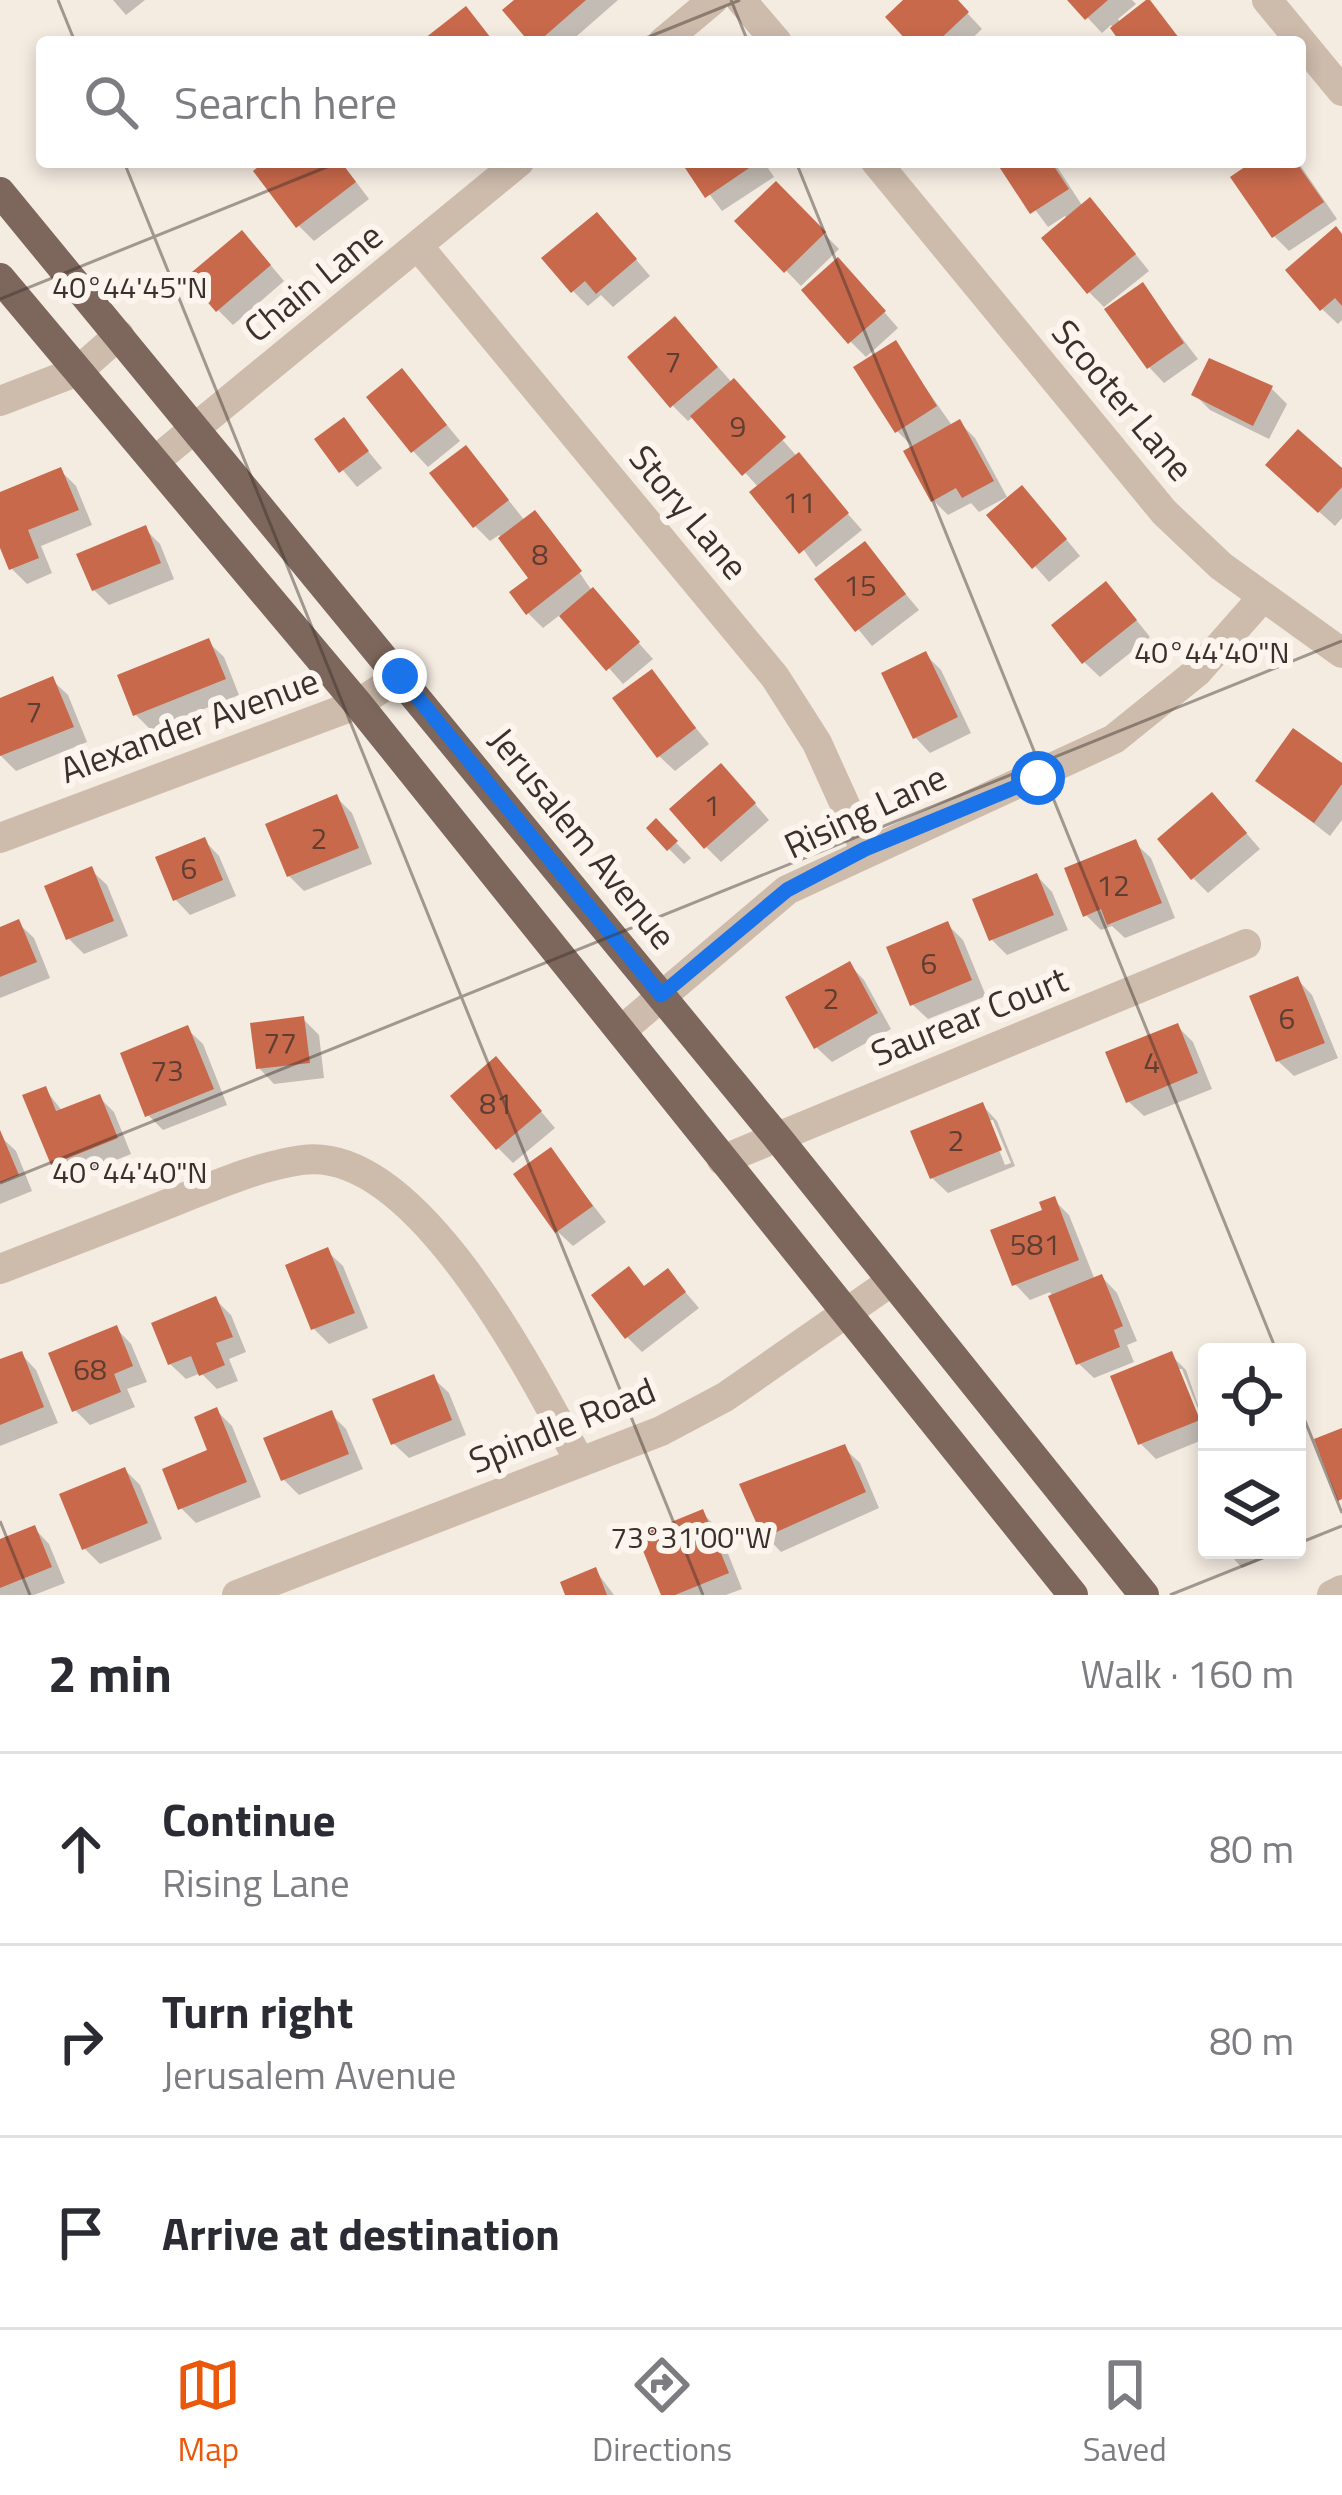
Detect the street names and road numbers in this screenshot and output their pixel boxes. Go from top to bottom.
street label: Chain Lane [231,208,394,355]
street label: Scooter Lane [1039,307,1208,493]
street label: Story Lane [616,432,762,591]
street label: Alexander Avenue [52,652,326,797]
street label: Jerusalem Avenue [476,715,690,961]
street label: Rising Lane [775,749,955,872]
street label: Saurear Court [862,951,1076,1080]
street label: Spindle Road [460,1362,663,1487]

